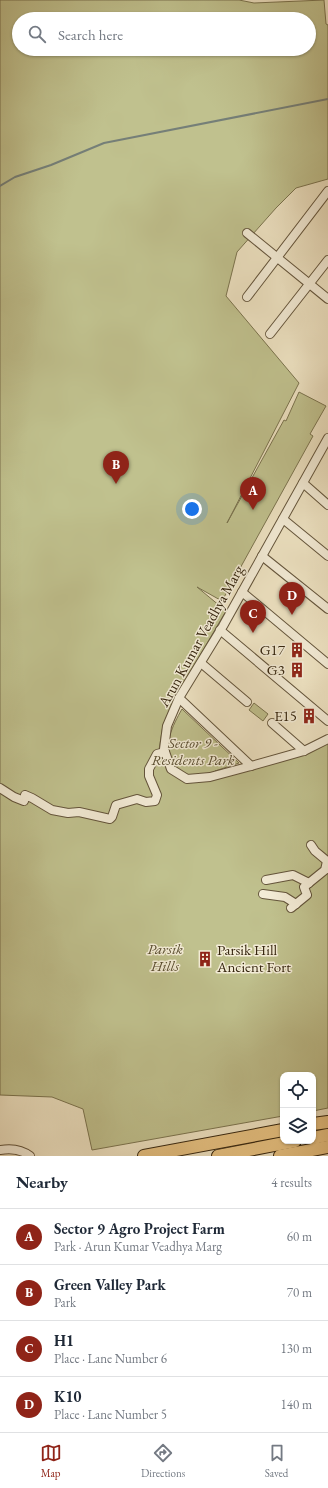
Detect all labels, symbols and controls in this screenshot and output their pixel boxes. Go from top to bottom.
search box [12,12,316,56]
icon: search [26,23,48,45]
text: Search here [58,25,123,44]
pin: B [103,451,129,484]
pin: A [240,477,266,510]
your location [182,499,202,519]
street label: Arun Kumar Veadhya Marg [153,561,248,711]
pin: D [279,582,305,615]
pin: C [240,600,266,633]
place label: G17 [260,640,286,659]
building icon: G17 [288,641,306,659]
place label: G3 [267,660,285,679]
building icon: G3 [288,661,306,679]
place label: E15 [274,706,297,725]
building icon: E15 [300,707,318,725]
park label: Sector 9 - Residents Park [151,733,235,769]
park label: Parsik Hills [147,939,183,975]
place label: Parsik Hill Ancient Fort [216,940,291,976]
building icon: Parsik Hill Ancient Fort [196,950,214,968]
map controls [280,1072,316,1144]
button: locate [280,1072,316,1108]
button: layers [280,1108,316,1144]
text: Nearby [16,1171,68,1193]
text: 4 results [271,1174,312,1191]
text: Sector 9 Agro Project Farm [54,1219,225,1238]
text: A [24,1228,34,1245]
text: 60 m [287,1228,312,1245]
text: Park · Arun Kumar Veadhya Marg [54,1238,222,1255]
text: Green Valley Park [54,1275,166,1294]
text: B [25,1284,33,1301]
text: 70 m [287,1284,312,1301]
text: Park [54,1294,76,1311]
text: H1 [54,1331,74,1350]
text: C [24,1340,34,1357]
text: 130 m [281,1340,312,1357]
text: Place · Lane Number 6 [54,1350,167,1367]
text: K10 [54,1387,81,1406]
text: D [24,1396,34,1413]
text: 140 m [281,1396,312,1413]
text: Place · Lane Number 5 [54,1406,167,1423]
tab: Map [40,1442,62,1480]
tab: Directions [141,1442,185,1480]
tab: Saved [265,1442,288,1480]

